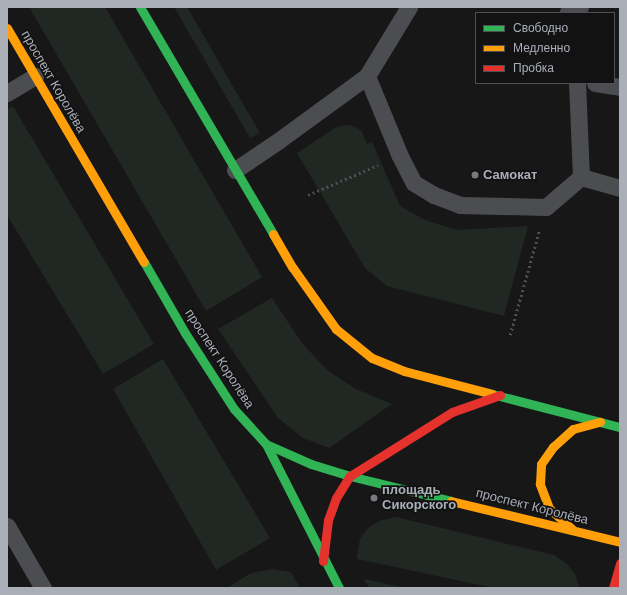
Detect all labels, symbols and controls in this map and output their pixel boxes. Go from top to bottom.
legend [475,12,615,84]
text: Свободно [513,20,568,36]
street label: проспект Королёва [17,28,89,136]
text: Медленно [513,40,570,56]
text: Пробка [513,60,554,76]
place label: Самокат [483,167,537,183]
marker: Самокат [470,170,480,180]
street label: проспект Королёва [181,306,257,412]
place label: площадь Сикорского [382,483,456,514]
street label: проспект Королёва [474,485,590,529]
marker: площадь Сикорского [369,493,379,503]

